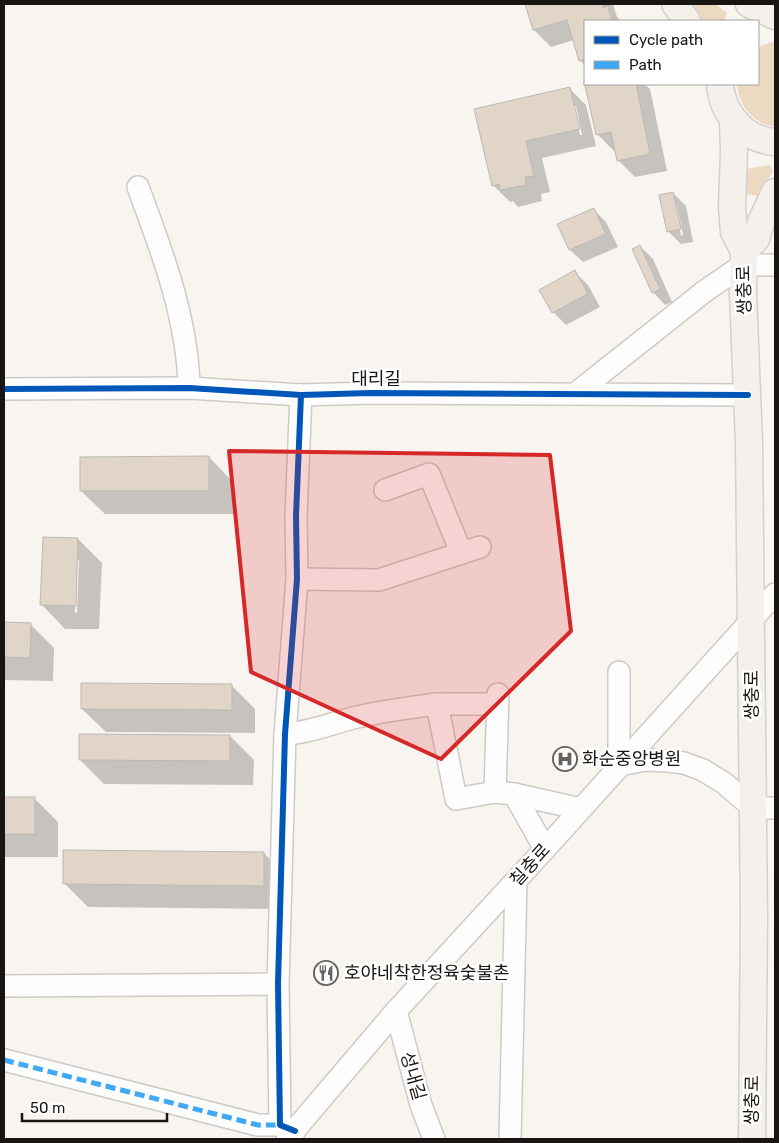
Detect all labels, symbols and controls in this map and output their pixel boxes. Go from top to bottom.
legend [584,20,759,85]
text: Cycle path [629,31,703,49]
text: Path [629,56,662,74]
street label: 쌍충로 [733,265,755,315]
street label: 대리길 [351,368,401,390]
street label: 쌍충로 [741,670,763,720]
hospital icon: 화순중앙병원 [552,746,578,772]
place label: 화순중앙병원 [582,748,681,770]
street label: 칠충로 [505,839,555,891]
restaurant icon: 호야네착한정육숯불촌 [313,960,339,986]
place label: 호야네착한정육숯불촌 [344,962,510,984]
street label: 성내길 [396,1049,430,1103]
street label: 쌍충로 [741,1075,763,1125]
scale bar [22,1090,168,1122]
text: 50 m [30,1099,65,1117]

